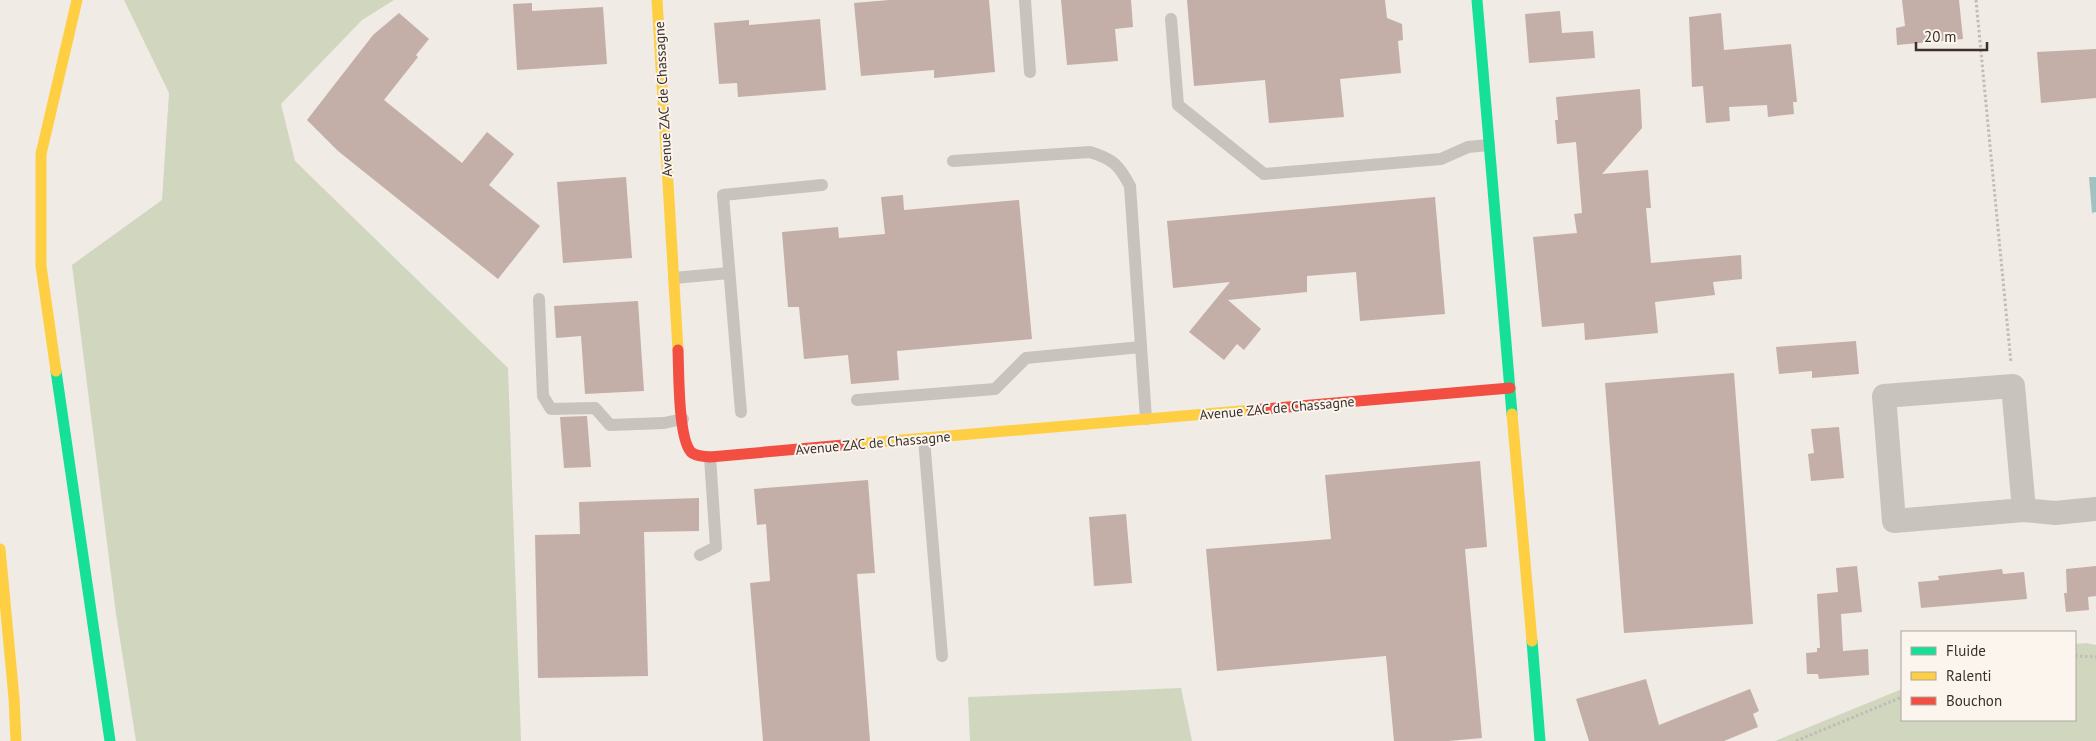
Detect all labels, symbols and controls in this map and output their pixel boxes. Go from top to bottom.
scale bar [1916,20,1987,52]
street label: Avenue ZAC de Chassagne [650,21,676,177]
text: 20 m [1924,27,1957,46]
street label: Avenue ZAC de Chassagne [1199,392,1355,424]
street label: Avenue ZAC de Chassagne [795,427,951,459]
legend [1901,631,2076,721]
text: Fluide [1946,641,1986,660]
text: Ralenti [1946,666,1992,685]
text: Bouchon [1946,691,2002,710]

